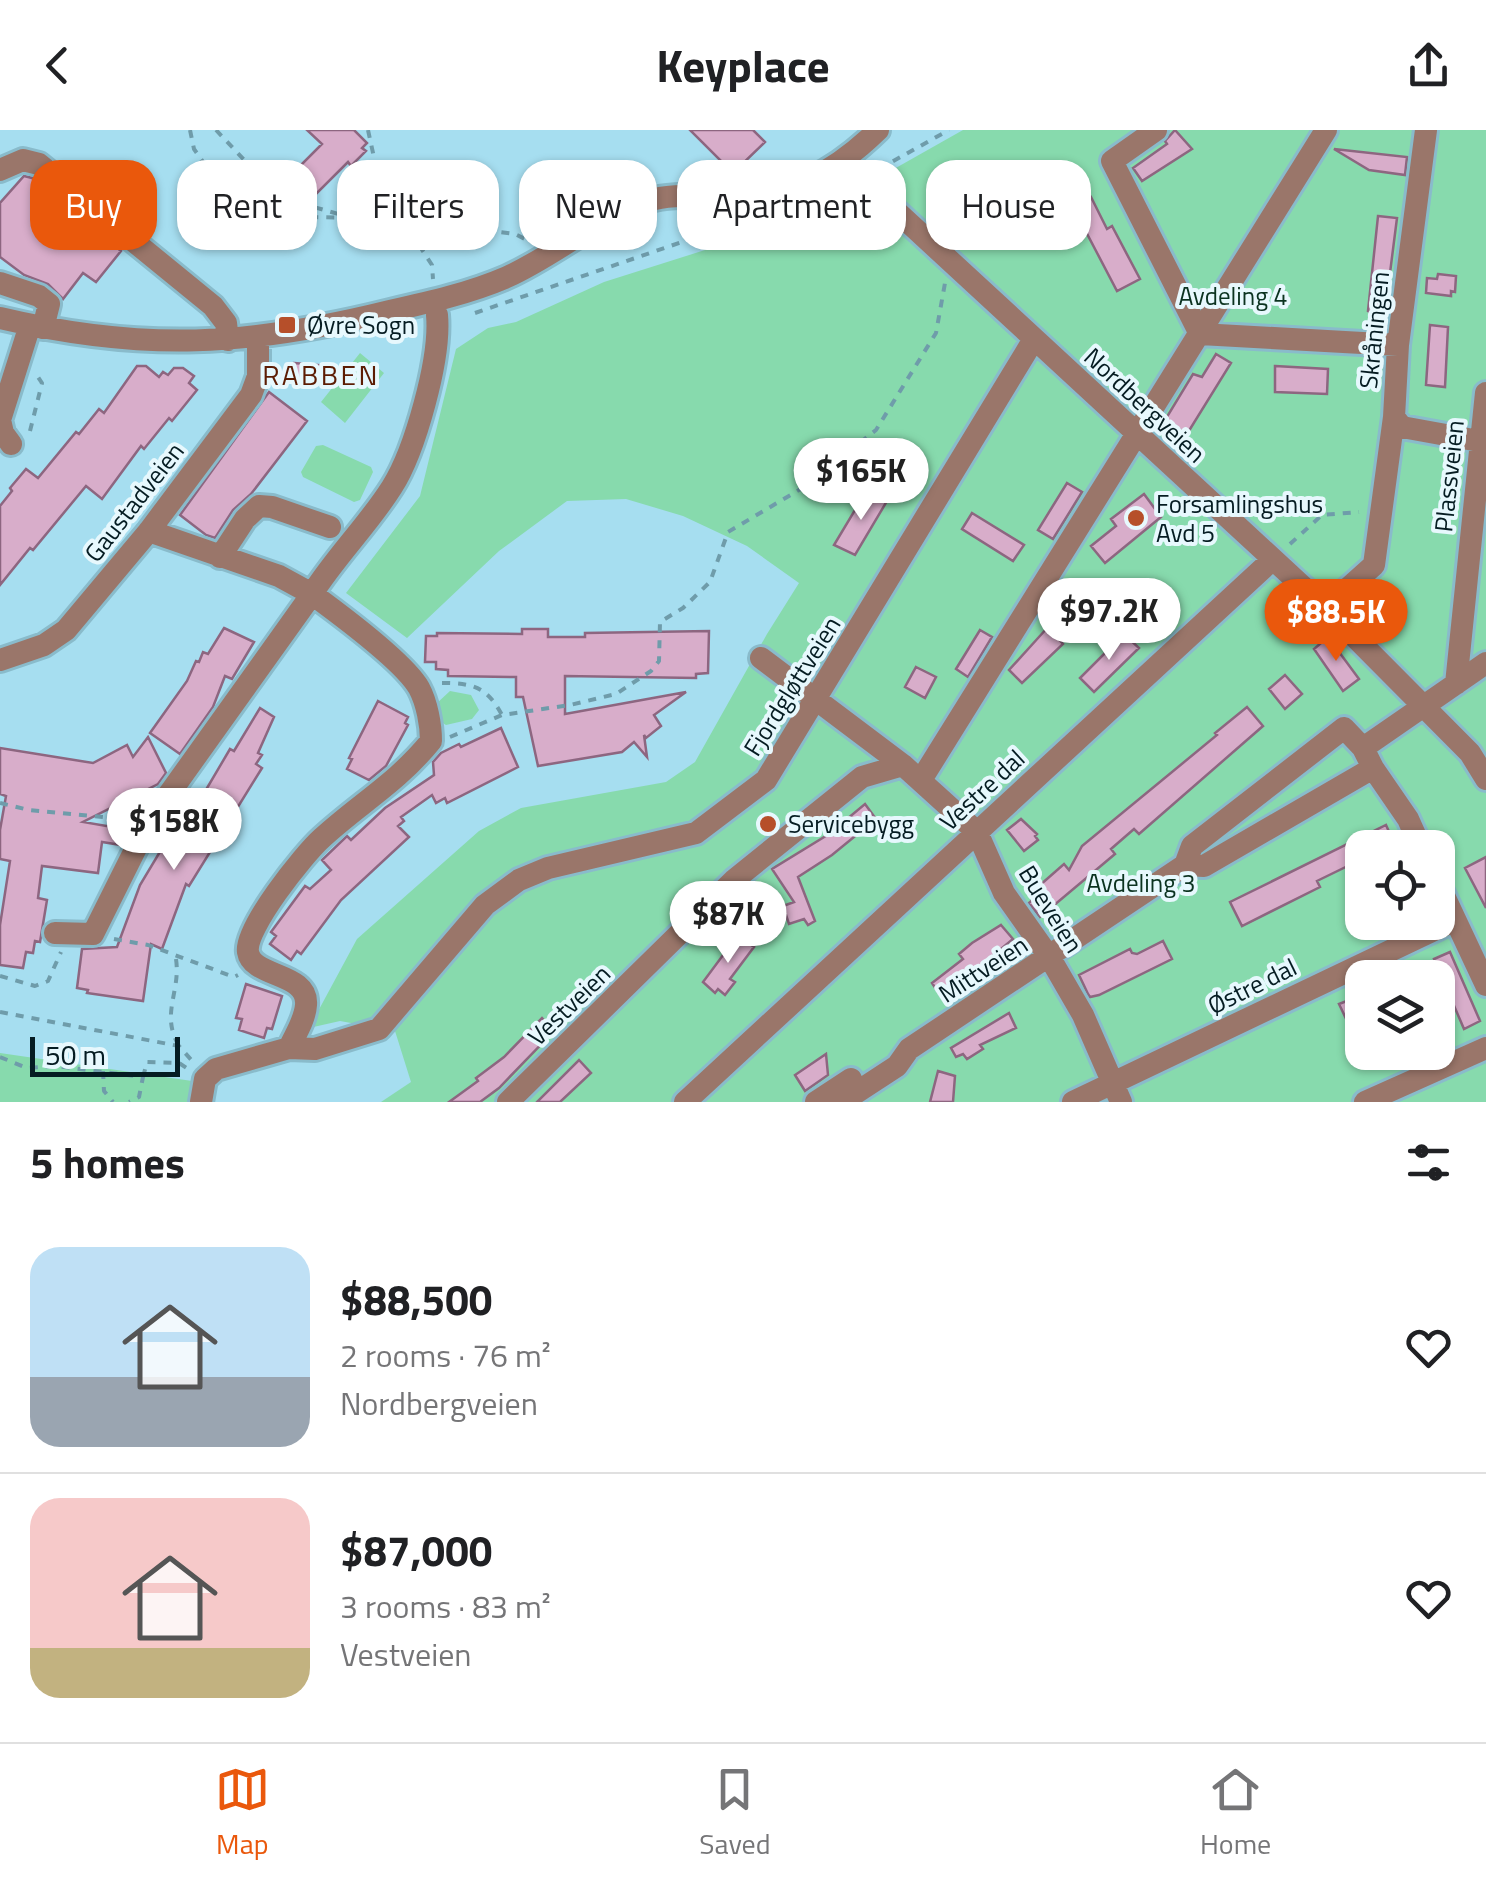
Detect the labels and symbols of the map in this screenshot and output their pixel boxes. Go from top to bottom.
street label: Skråningen [1349,269,1399,391]
park label: Avdeling 4 [1178,277,1288,315]
place label: Øvre Sogn [307,306,415,344]
marker: Øvre Sogn [276,314,298,336]
street label: Nordbergveien [1076,338,1214,472]
district label: RABBEN [262,353,380,396]
street label: Plassveien [1424,418,1474,534]
street label: Gaustadveien [75,434,193,570]
pin: $165K [791,438,931,523]
place label: Forsamlingshus Avd 5 [1156,485,1323,552]
marker: Forsamlingshus Avd 5 [1125,507,1147,529]
pin: $97.2K [1028,578,1190,663]
pin: $88.5K [1255,579,1417,664]
street label: Fjordgløttveien [734,609,850,763]
street label: Vestre dal [931,740,1033,840]
pin: $158K [104,788,244,873]
place label: Servicebygg [788,805,914,843]
marker: Servicebygg [757,813,779,835]
street label: Bueveien [1009,858,1093,960]
park label: Avdeling 3 [1086,864,1196,902]
pin: $87K [669,881,787,966]
street label: Mittveien [931,926,1035,1012]
street label: Østre dal [1201,948,1303,1024]
street label: Vestveien [519,956,619,1054]
scale bar [30,1032,180,1076]

